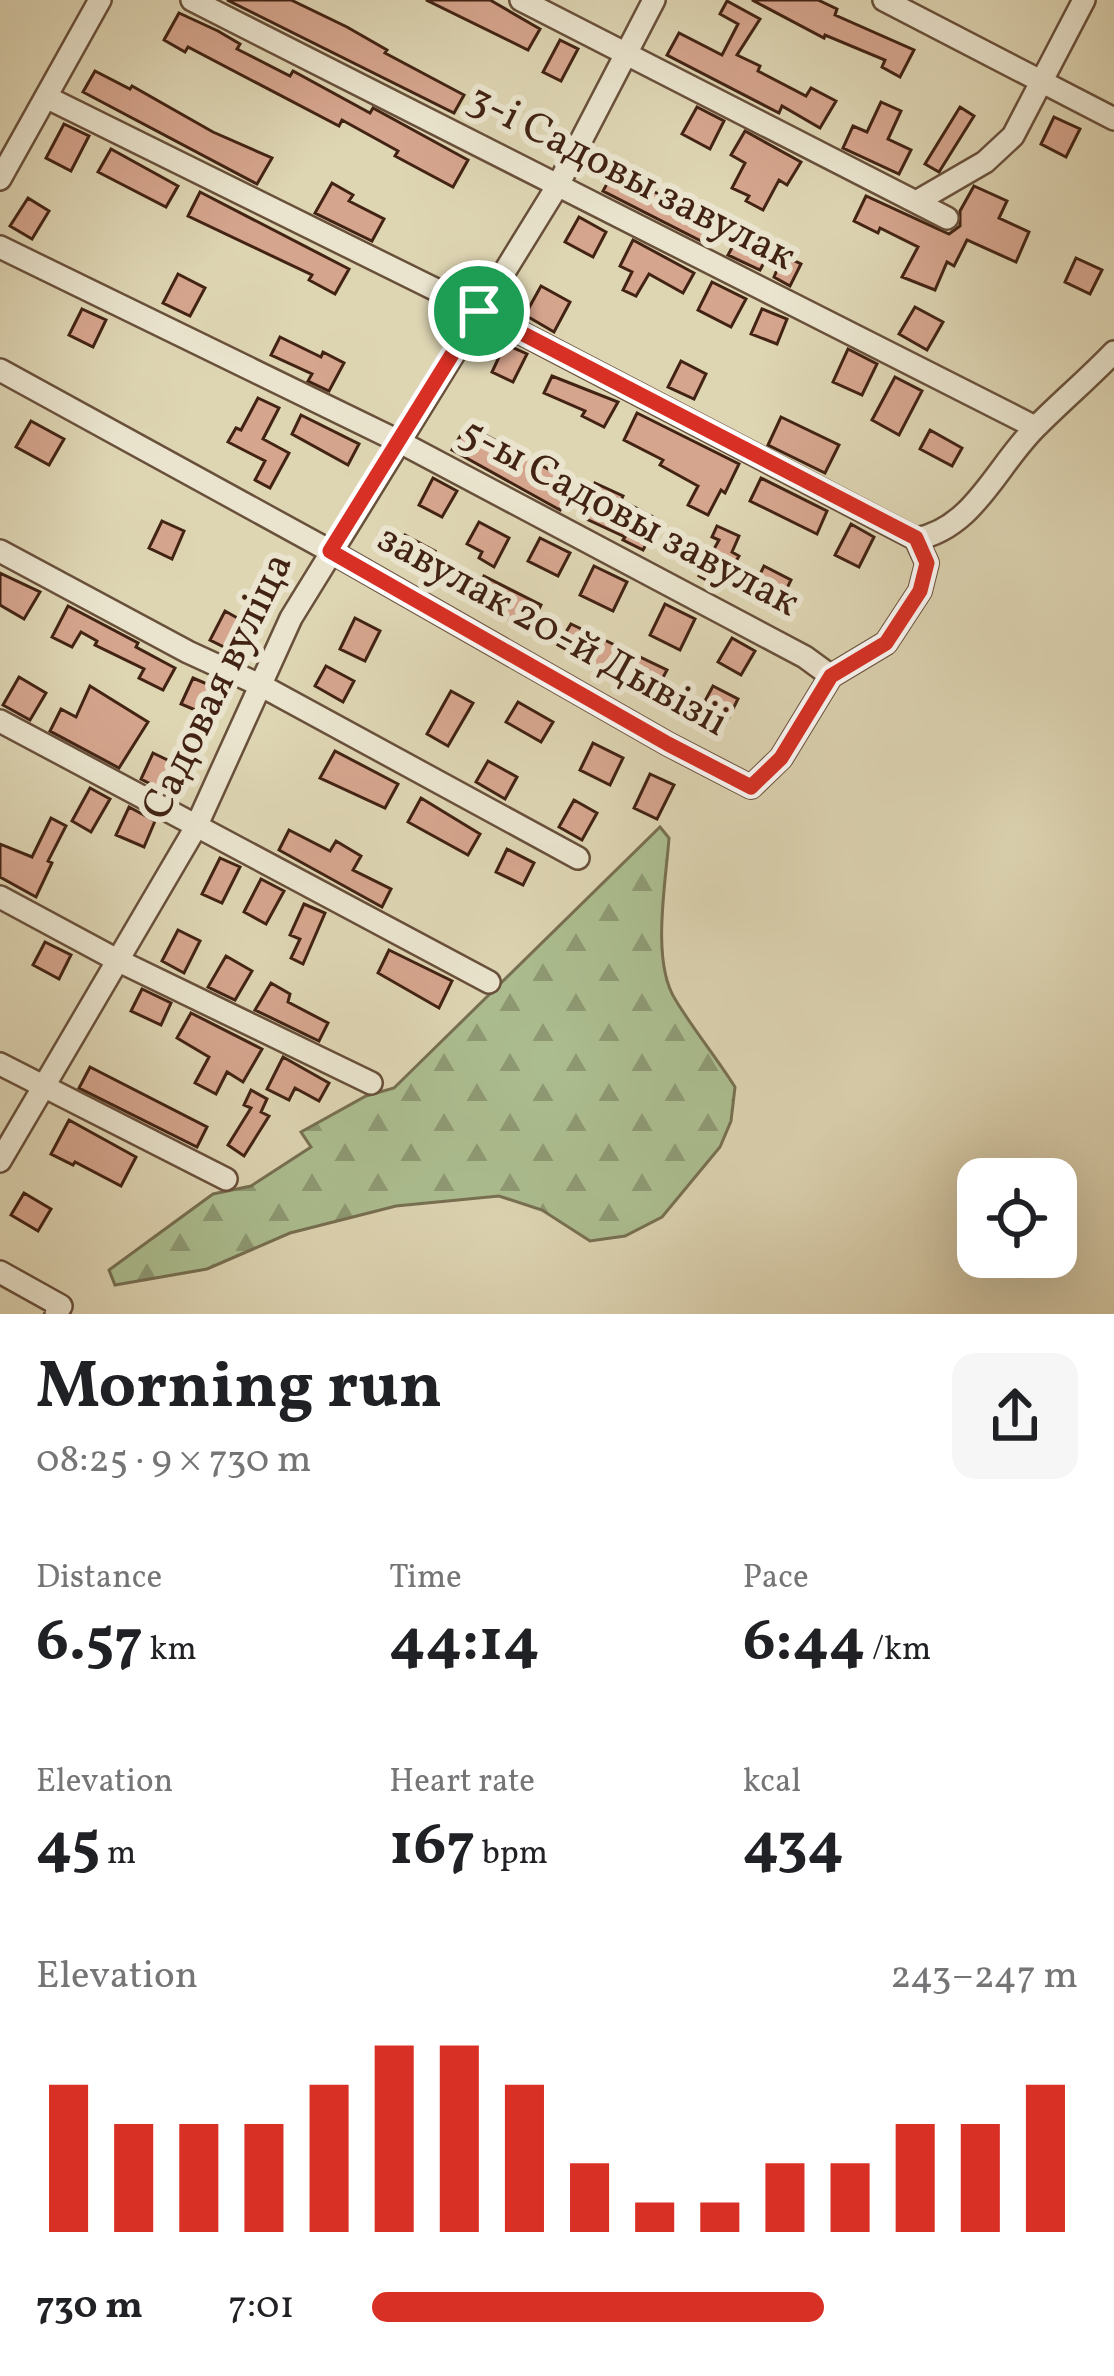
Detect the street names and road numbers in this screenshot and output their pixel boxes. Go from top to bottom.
street label: 3-і Садовы завулак [457,71,805,287]
street label: 5-ы Садовы завулак [449,405,809,633]
street label: завулак 20-й Дывізіі [366,511,738,753]
street label: Садовая вуліца [129,543,309,831]

